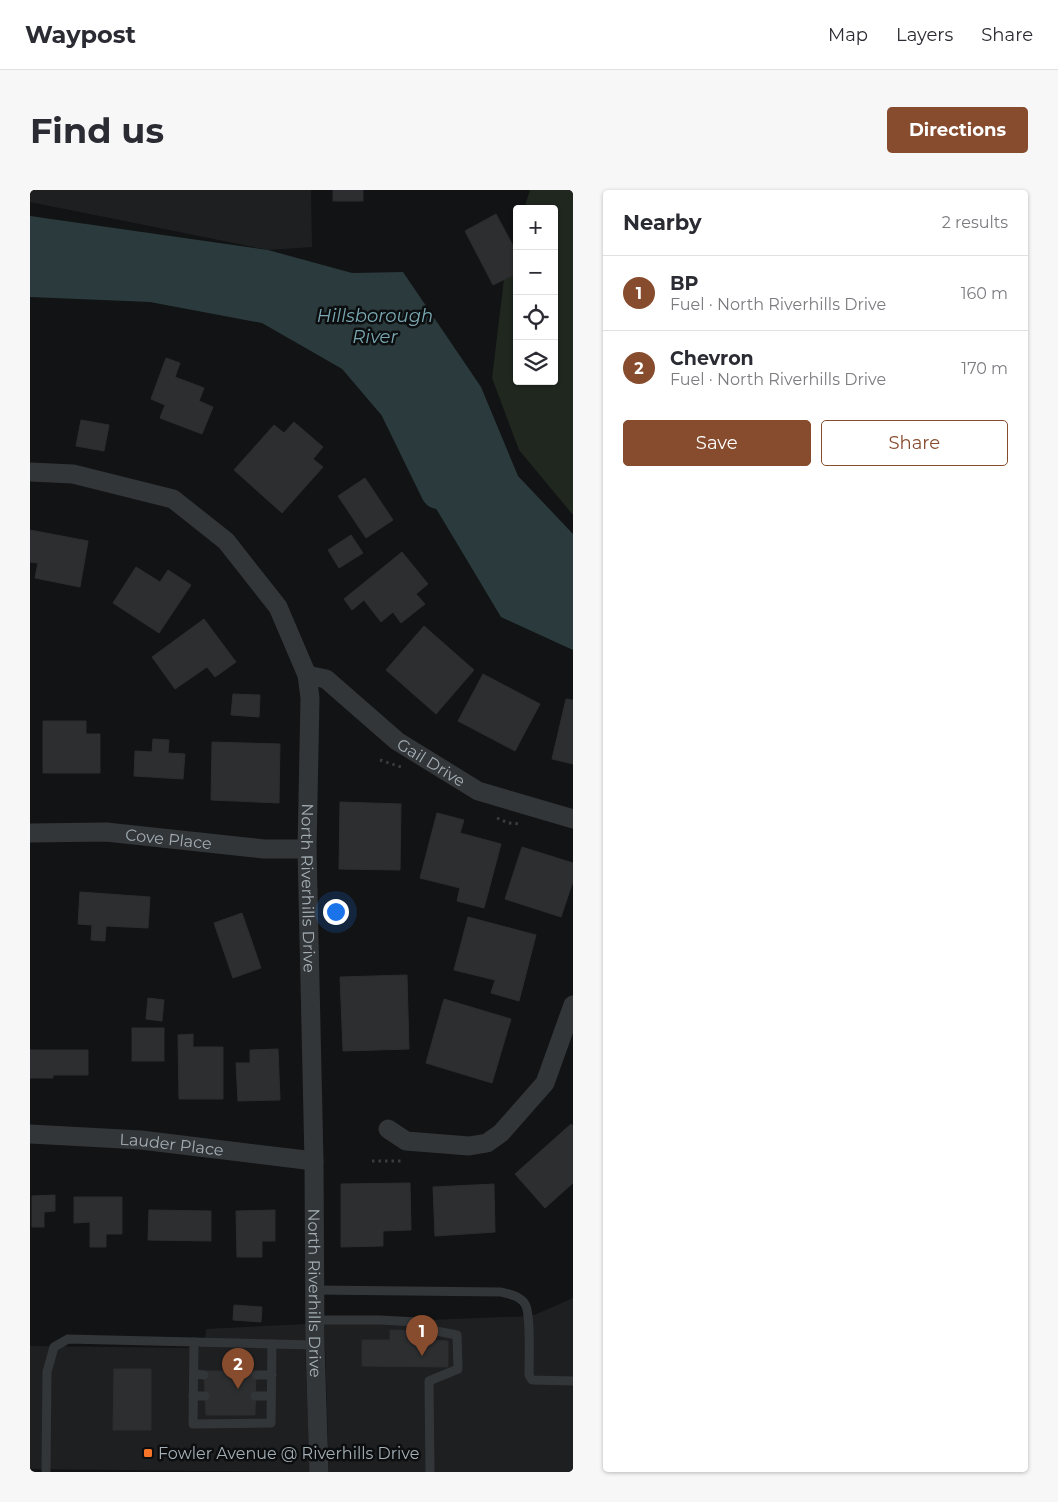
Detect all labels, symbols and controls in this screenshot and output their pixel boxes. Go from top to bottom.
text: Waypost [25,20,136,49]
text: Map [828,24,868,46]
text: Layers [896,24,953,46]
text: Share [981,24,1033,46]
button: Directions [887,107,1028,153]
text: Find us [30,109,164,152]
map controls [513,205,558,385]
button: + [513,205,558,250]
text: Nearby [623,210,702,235]
text: 2 results [942,213,1008,232]
button: − [513,250,558,295]
text: BP [670,272,698,295]
text: 1 [636,284,642,303]
text: 160 m [961,284,1008,303]
button: locate [513,295,558,340]
text: Fuel · North Riverhills Drive [670,295,886,314]
water label: Hillsborough River [317,305,433,348]
button: layers [513,340,558,385]
text: Chevron [670,347,754,370]
text: 2 [634,359,644,378]
text: 170 m [961,359,1008,378]
text: Fuel · North Riverhills Drive [670,370,886,389]
button: Save [623,420,811,466]
button: Share [821,420,1008,466]
street label: Gail Drive [393,734,469,791]
street label: North Riverhills Drive [297,803,319,973]
street label: Cove Place [124,825,213,853]
your location [323,899,349,925]
street label: Lauder Place [119,1130,225,1160]
street label: North Riverhills Drive [304,1208,325,1378]
pin: 1 [406,1315,438,1356]
pin: 2 [222,1348,254,1389]
place label: Fowler Avenue @ Riverhills Drive [158,1444,419,1463]
marker: Fowler Avenue @ Riverhills Drive [142,1447,154,1459]

